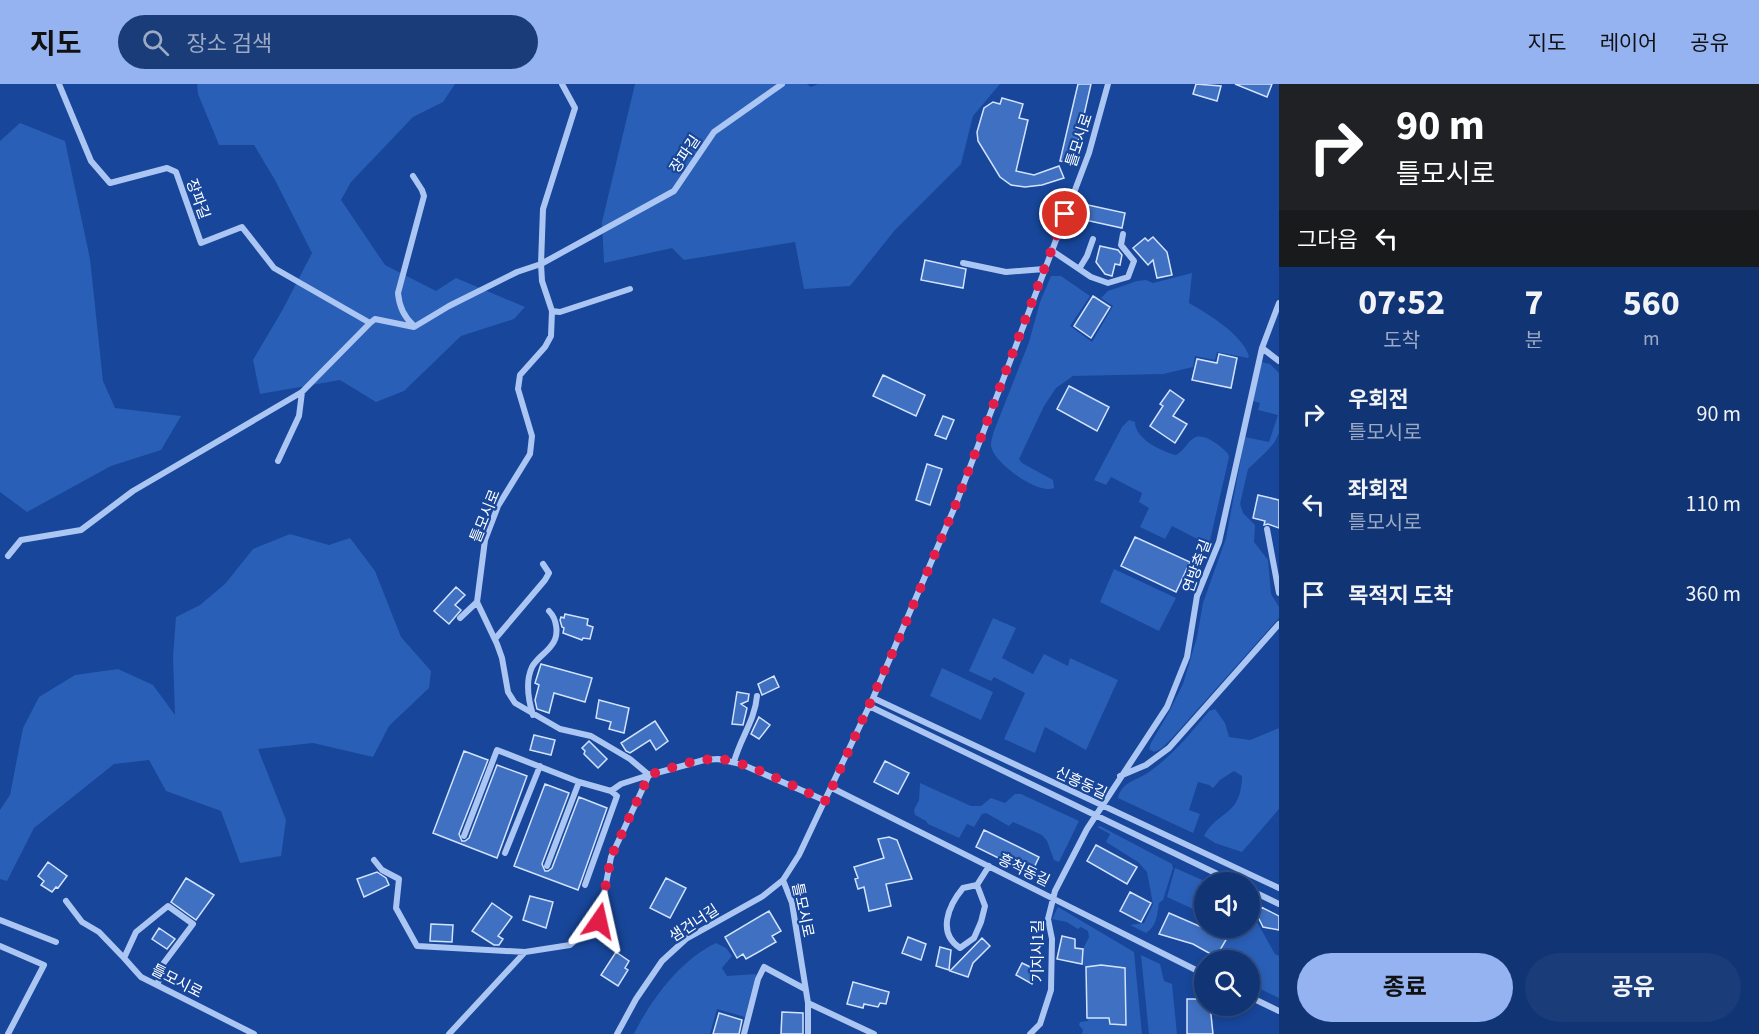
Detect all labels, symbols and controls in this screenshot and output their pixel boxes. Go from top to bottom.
search box [118,15,538,69]
text: 지도 [30,24,82,64]
icon: search [139,26,172,59]
text: 장소 검색 [187,28,272,60]
text: 지도 [1528,28,1566,58]
text: 레이어 [1599,28,1657,58]
text: 공유 [1690,28,1729,58]
text: 90 m [1396,96,1485,156]
icon: right [1297,108,1375,186]
street label: 틀모시로 [1061,111,1098,170]
street label: 장파길 [665,131,706,177]
text: 틀모시로 [1396,155,1495,194]
street label: 장파길 [181,176,214,222]
pin [1039,188,1090,239]
icon: arrive [1048,197,1081,230]
icon: left [1370,222,1403,255]
text: 그다음 [1297,224,1358,256]
text: 07:52 [1358,277,1445,328]
text: 7 [1524,277,1543,328]
text: 560 [1623,278,1680,329]
text: m [1643,325,1659,353]
text: 도착 [1383,327,1420,355]
text: 분 [1525,327,1543,355]
text: 우회전 [1348,384,1409,416]
icon: right [1297,398,1330,431]
text: 90 m [1696,398,1741,430]
text: 틀모시로 [1348,419,1422,447]
text: 좌회전 [1348,474,1409,506]
street label: 틀모시로 [465,487,506,546]
icon: left [1297,488,1330,521]
text: 110 m [1686,488,1741,520]
text: 틀모시로 [1348,509,1422,537]
street label: 연방축길 [1178,537,1217,596]
icon: arrive [1297,578,1330,611]
text: 360 m [1686,578,1741,610]
text: 목적지 도착 [1348,580,1454,612]
street label: 신흥동길 [1051,762,1110,805]
street label: 흥척동길 [994,849,1053,892]
map controls [1194,872,1260,1016]
button: sound [1194,872,1260,938]
street label: 틀모시로 [787,881,819,939]
position arrow [567,889,631,953]
street label: 샘건너길 [665,900,723,947]
street label: 기지시1길 [1028,920,1049,982]
button: search [1194,950,1260,1016]
button: 종료 [1297,953,1513,1022]
button: 공유 [1525,953,1741,1022]
street label: 틀모시로 [147,960,206,1003]

